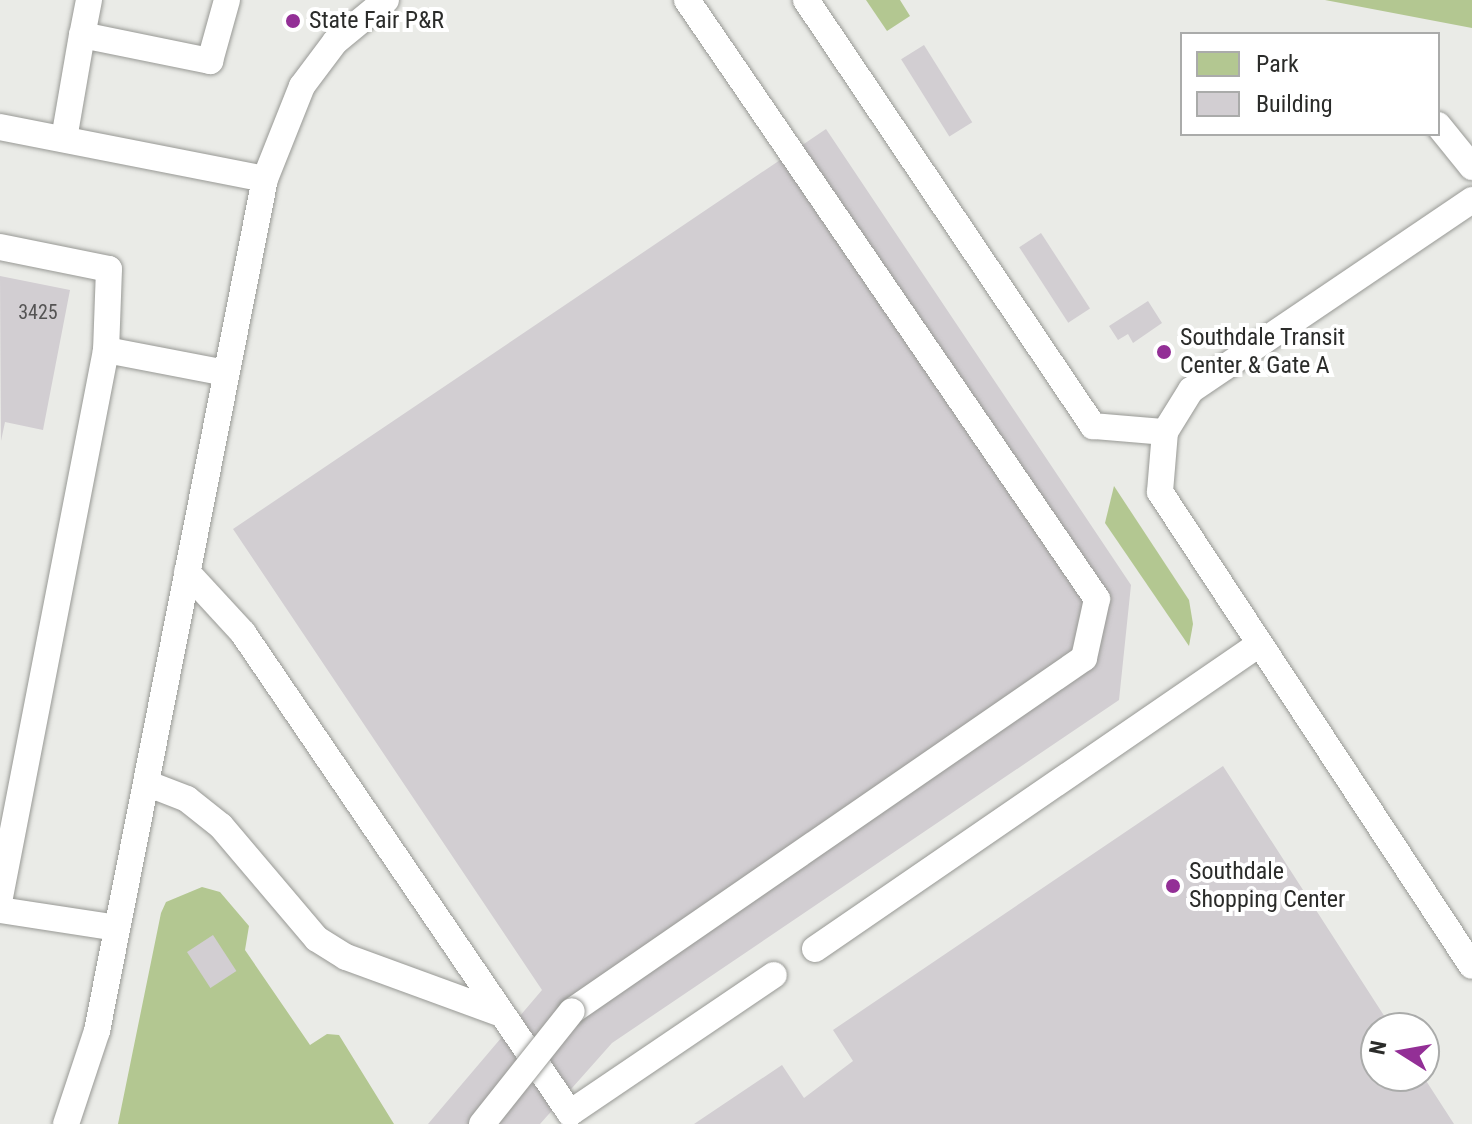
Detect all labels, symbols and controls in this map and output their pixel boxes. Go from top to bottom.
place label: State Fair P&R [309,7,444,35]
marker: State Fair P&R [284,12,302,30]
legend [1180,32,1440,136]
text: Park [1256,50,1299,78]
text: Building [1256,90,1333,118]
house number: 3425 [18,300,58,324]
place label: Southdale Transit Center & Gate A [1180,324,1346,380]
marker: Southdale Transit Center & Gate A [1155,343,1173,361]
place label: Southdale Shopping Center [1189,858,1345,914]
marker: Southdale Shopping Center [1164,877,1182,895]
north arrow [1360,1012,1440,1092]
text: N [1364,1039,1391,1057]

